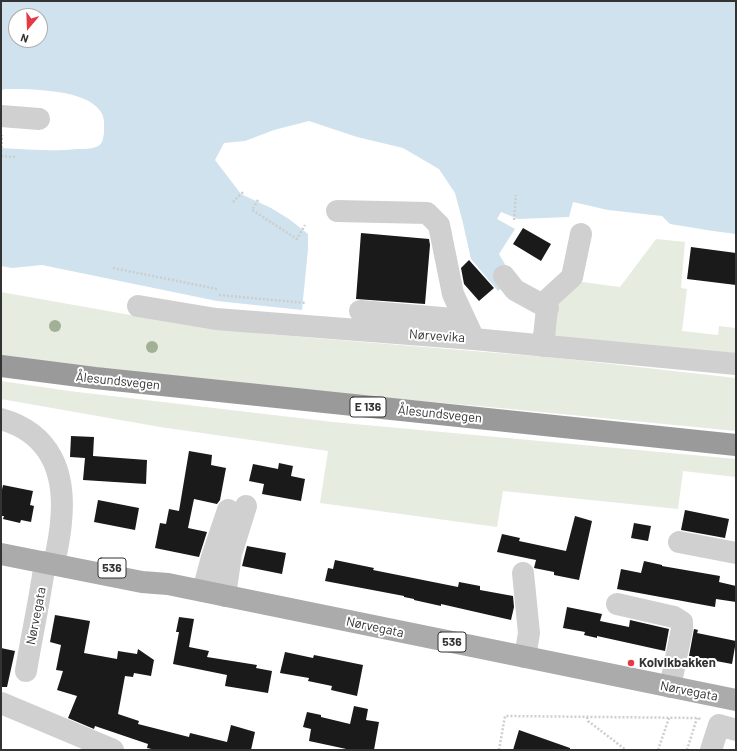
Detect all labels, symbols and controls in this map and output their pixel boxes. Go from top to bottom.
north arrow [8,8,48,48]
text: N [19,32,30,46]
street label: Nørvevika [409,326,465,346]
street label: Ålesundsvegen [75,369,161,393]
road number: E 136 [350,397,386,417]
street label: Ålesundsvegen [397,402,483,426]
road number: 536 [98,558,126,578]
street label: Nørvegata [23,586,49,646]
street label: Nørvegata [345,613,405,641]
road number: 536 [438,632,466,652]
place label: Kolvikbakken [639,655,716,671]
marker: Kolvikbakken [626,658,636,668]
street label: Nørvegata [659,678,719,704]

